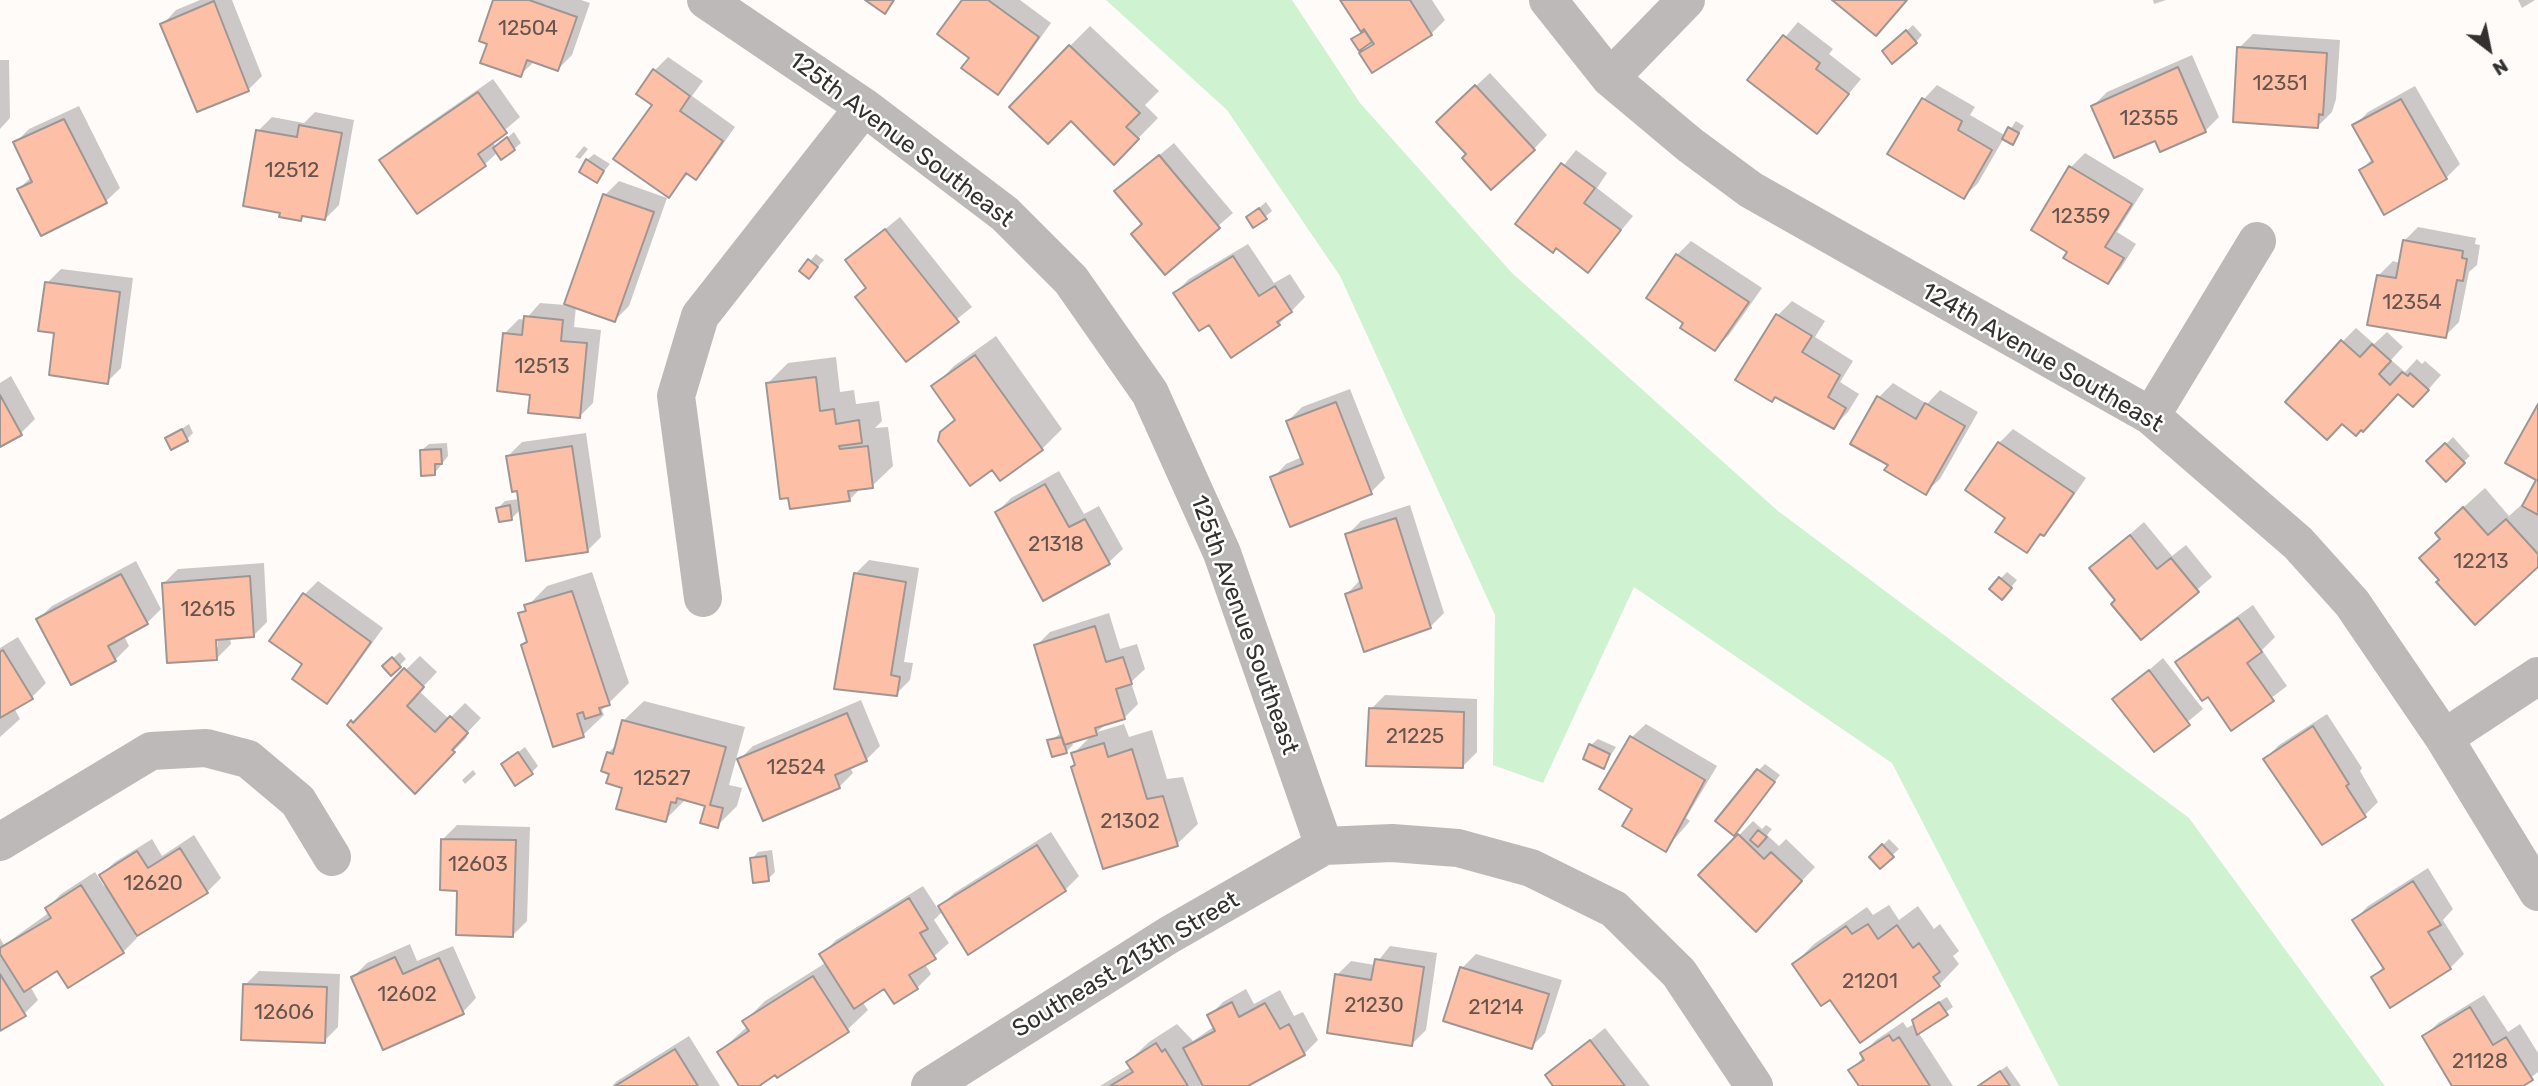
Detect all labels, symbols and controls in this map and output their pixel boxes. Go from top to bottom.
north arrow [2454,14,2524,84]
house number: 12504 [498,16,558,42]
street label: 125th Avenue Southeast [783,46,1019,234]
text: N [2489,54,2512,81]
house number: 12351 [2252,71,2308,97]
house number: 12355 [2120,106,2178,132]
house number: 12512 [265,158,319,184]
house number: 12359 [2052,204,2110,230]
street label: 124th Avenue Southeast [1916,277,2168,439]
house number: 12354 [2382,290,2442,316]
house number: 12513 [514,354,570,380]
street label: 125th Avenue Southeast [1184,491,1304,759]
house number: 21318 [1028,532,1084,558]
house number: 12213 [2453,549,2509,575]
house number: 12615 [181,597,235,623]
house number: 21225 [1386,724,1444,750]
house number: 12524 [767,755,825,781]
house number: 12527 [634,766,690,792]
house number: 21302 [1100,809,1160,835]
house number: 12603 [448,852,508,878]
house number: 12620 [123,871,183,897]
street label: Southeast 213th Street [1007,886,1245,1044]
house number: 21201 [1842,969,1898,995]
house number: 12602 [377,982,437,1008]
house number: 21230 [1344,993,1404,1019]
house number: 21214 [1468,995,1524,1021]
house number: 12606 [254,1000,314,1026]
house number: 21128 [2452,1049,2508,1075]

